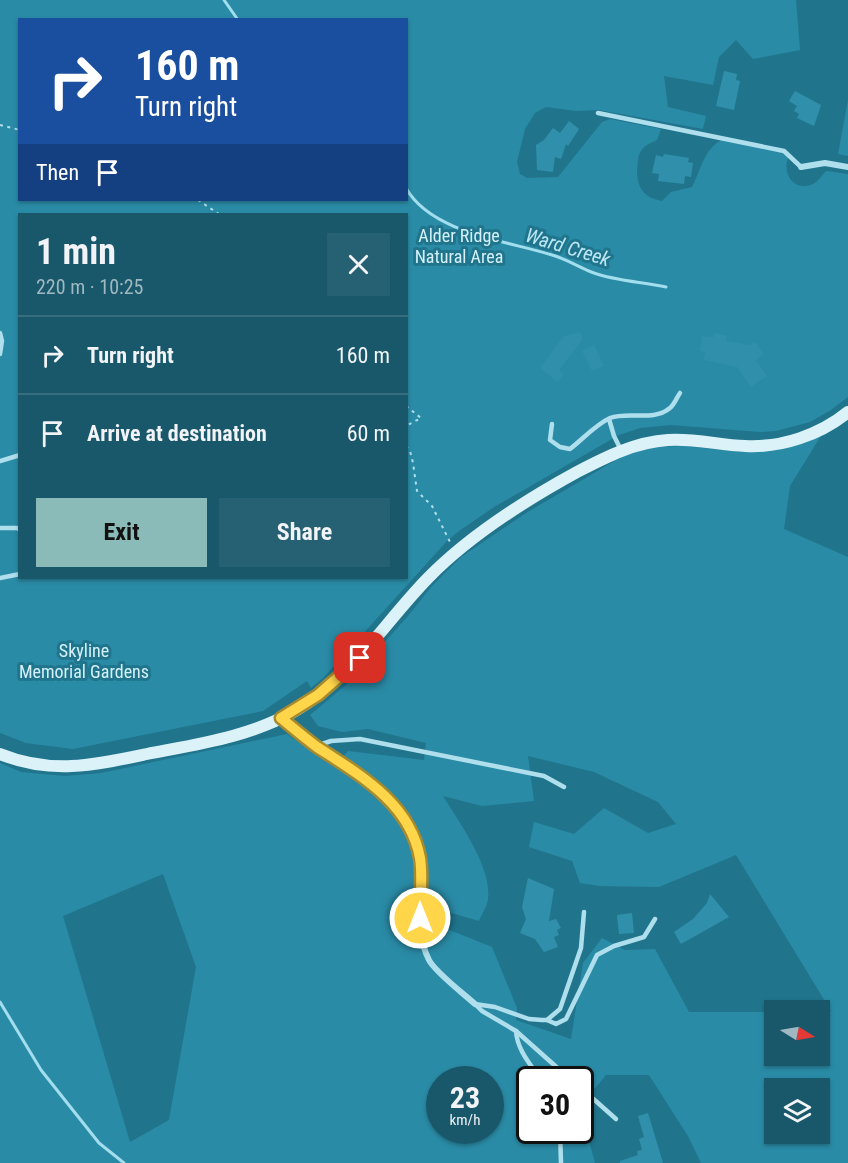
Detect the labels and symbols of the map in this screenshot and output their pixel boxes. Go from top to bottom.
water label: Ward Creek [523,223,614,272]
park label: Alder Ridge Natural Area [415,225,503,267]
pin [334,632,385,683]
park label: Skyline Memorial Gardens [19,640,149,682]
position arrow [388,886,452,950]
north arrow [764,1000,830,1066]
speed limit sign: 30 [516,1066,594,1144]

